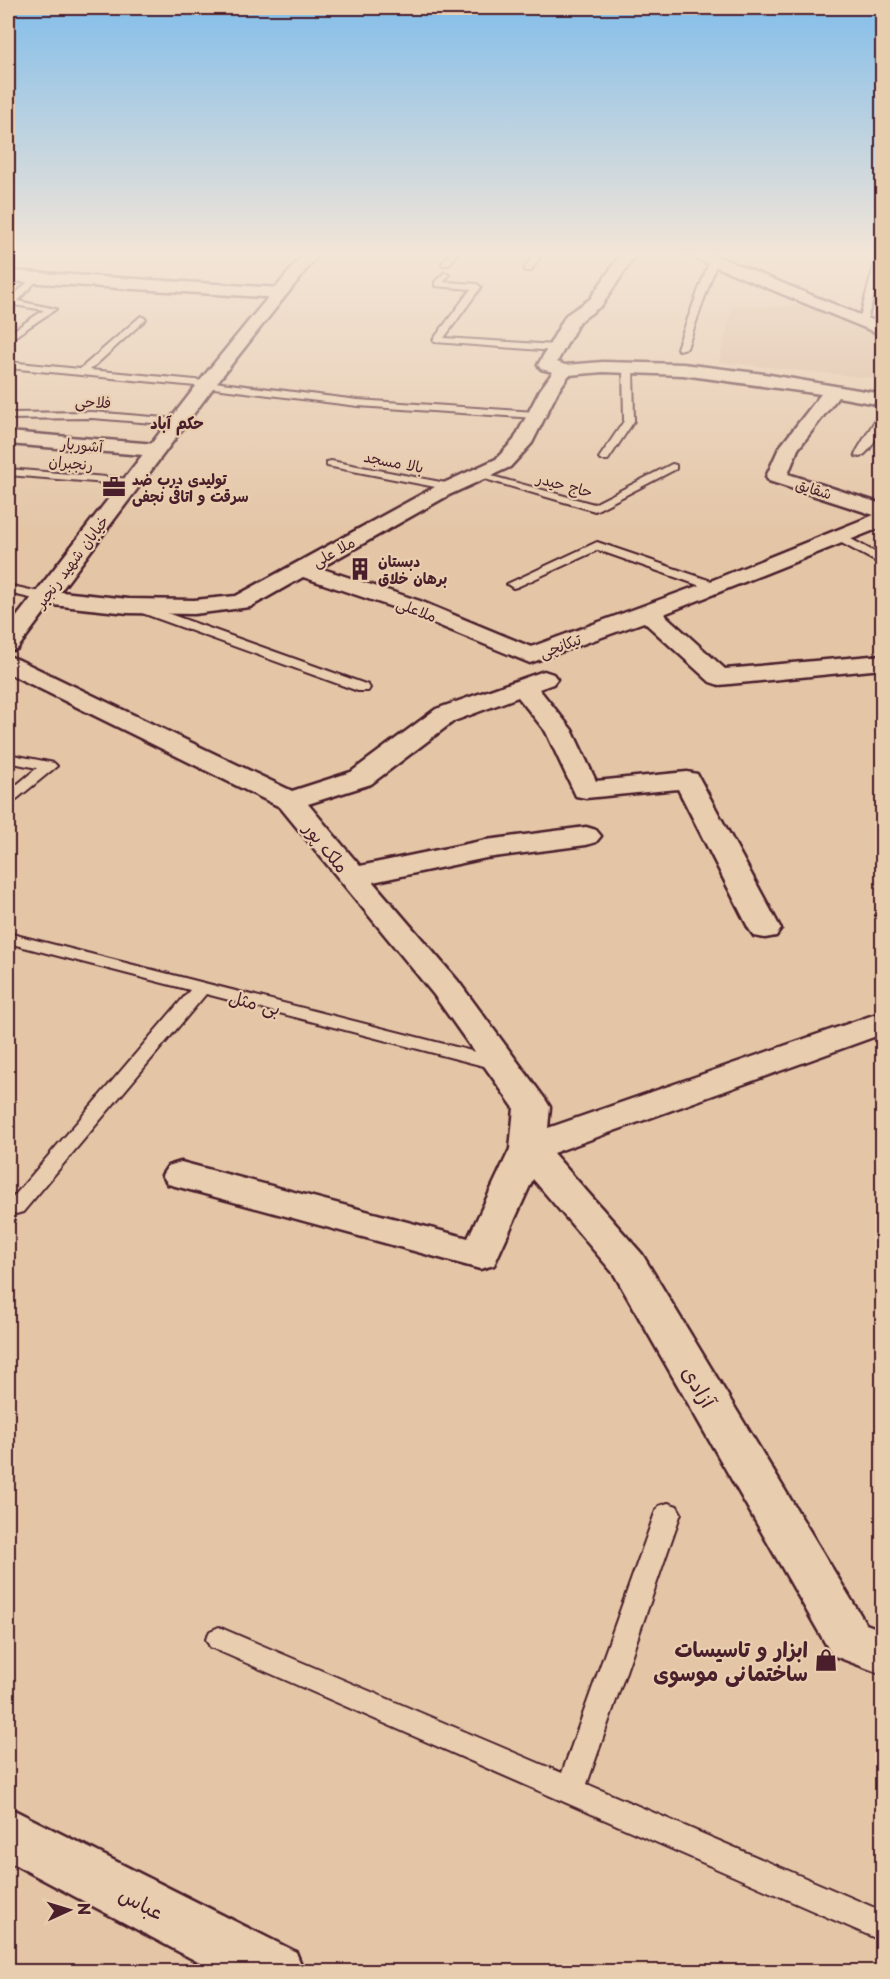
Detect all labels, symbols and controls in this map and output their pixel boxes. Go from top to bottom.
street label: فلاحی [75,389,111,413]
district label: حکم آباد [150,410,204,436]
street label: آشوربار [59,431,105,457]
street label: بالا مسجد [362,444,426,478]
street label: رنجبران [48,449,94,475]
street label: حاج حیدر [533,465,596,502]
place label: تولیدی درب ضد سرقت و اتاقی نجفی [132,467,249,507]
street label: شقایق [793,472,835,504]
office icon: تولیدی درب ضد سرقت و اتاقی نجفی [101,474,127,500]
street label: خیابان شهید رنجبر [27,510,114,614]
street label: ملا علی [307,530,359,572]
place label: دبستان برهان خلاق [378,549,447,589]
building icon: دبستان برهان خلاق [347,556,373,582]
street label: ملاعلی [394,591,440,627]
street label: تیکانچی [536,627,585,663]
street label: ملک پور [297,814,356,878]
street label: بی مثل [226,983,284,1021]
street label: آزادی [675,1359,726,1414]
place label: ابزار و تاسیسات ساختمانی موسوی [653,1632,808,1688]
shop icon: ابزار و تاسیسات ساختمانی موسوی [813,1647,839,1673]
street label: عباس [114,1877,170,1927]
north arrow [39,1880,99,1940]
text: N [73,1902,97,1916]

